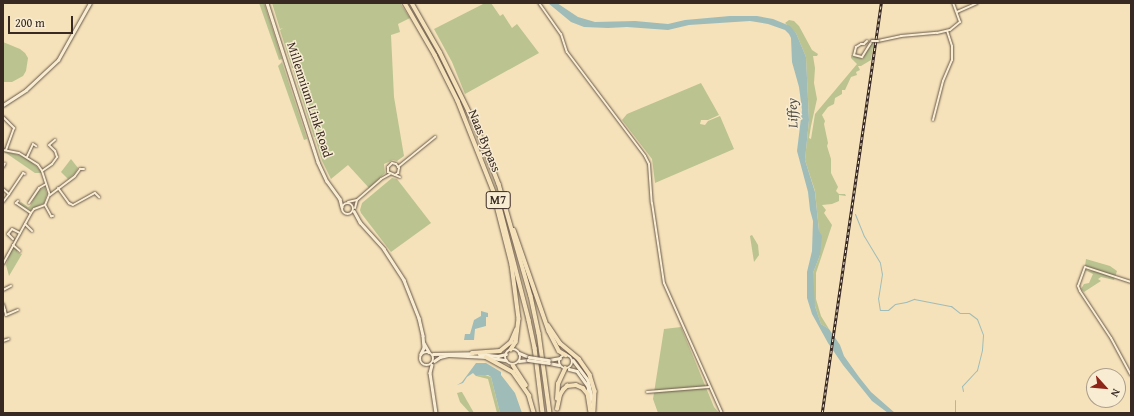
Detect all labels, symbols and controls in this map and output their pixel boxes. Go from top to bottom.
scale bar [10,8,75,34]
text: 200 m [15,14,45,31]
street label: Millennium Link Road [283,40,335,160]
water label: Liffey [783,98,801,128]
street label: Naas Bypass [464,107,504,175]
road number: M7 [485,190,511,210]
north arrow [1086,368,1126,408]
text: N [1107,386,1125,400]

